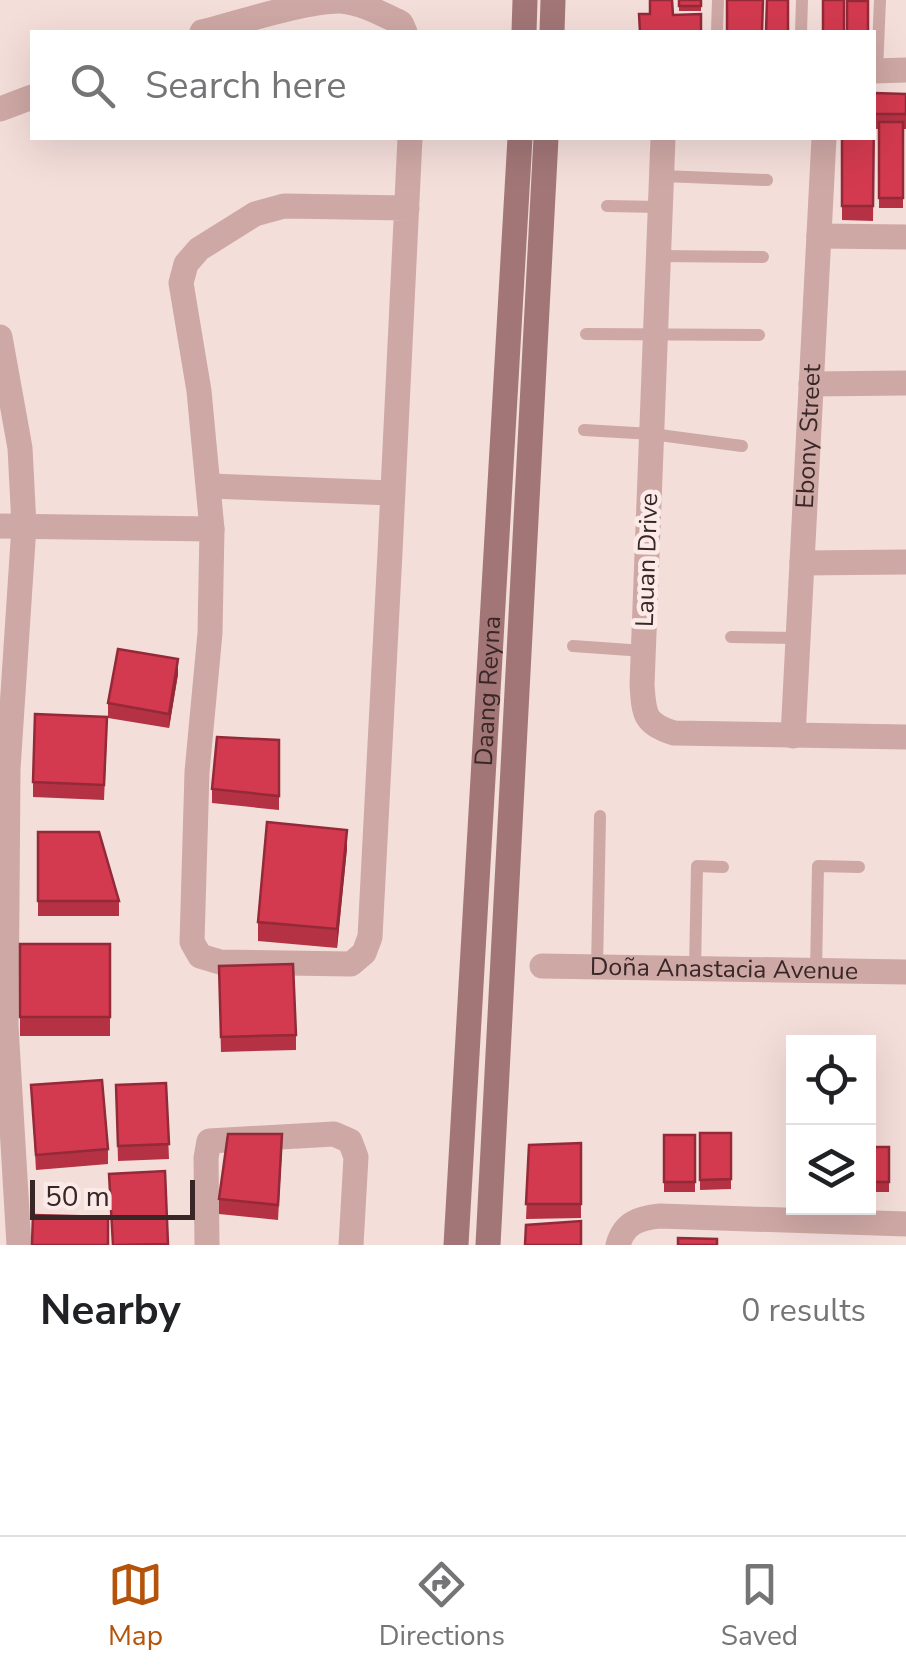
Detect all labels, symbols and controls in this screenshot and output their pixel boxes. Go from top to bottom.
search box [30,30,876,140]
icon: search [65,58,120,113]
text: Search here [145,60,346,111]
street label: Ebony Street [788,363,829,510]
street label: Lauan Drive [628,492,666,628]
street label: Daang Reyna [467,615,509,767]
street label: Doña Anastacia Avenue [590,950,858,988]
map controls [786,1035,876,1215]
button: locate [786,1035,876,1125]
button: layers [786,1125,876,1215]
scale bar [30,1175,195,1220]
text: 50 m [45,1178,110,1216]
text: Nearby [40,1282,181,1339]
text: 0 results [741,1289,866,1332]
tab: Map [108,1557,163,1655]
tab: Directions [379,1557,505,1655]
tab: Saved [721,1557,798,1655]

